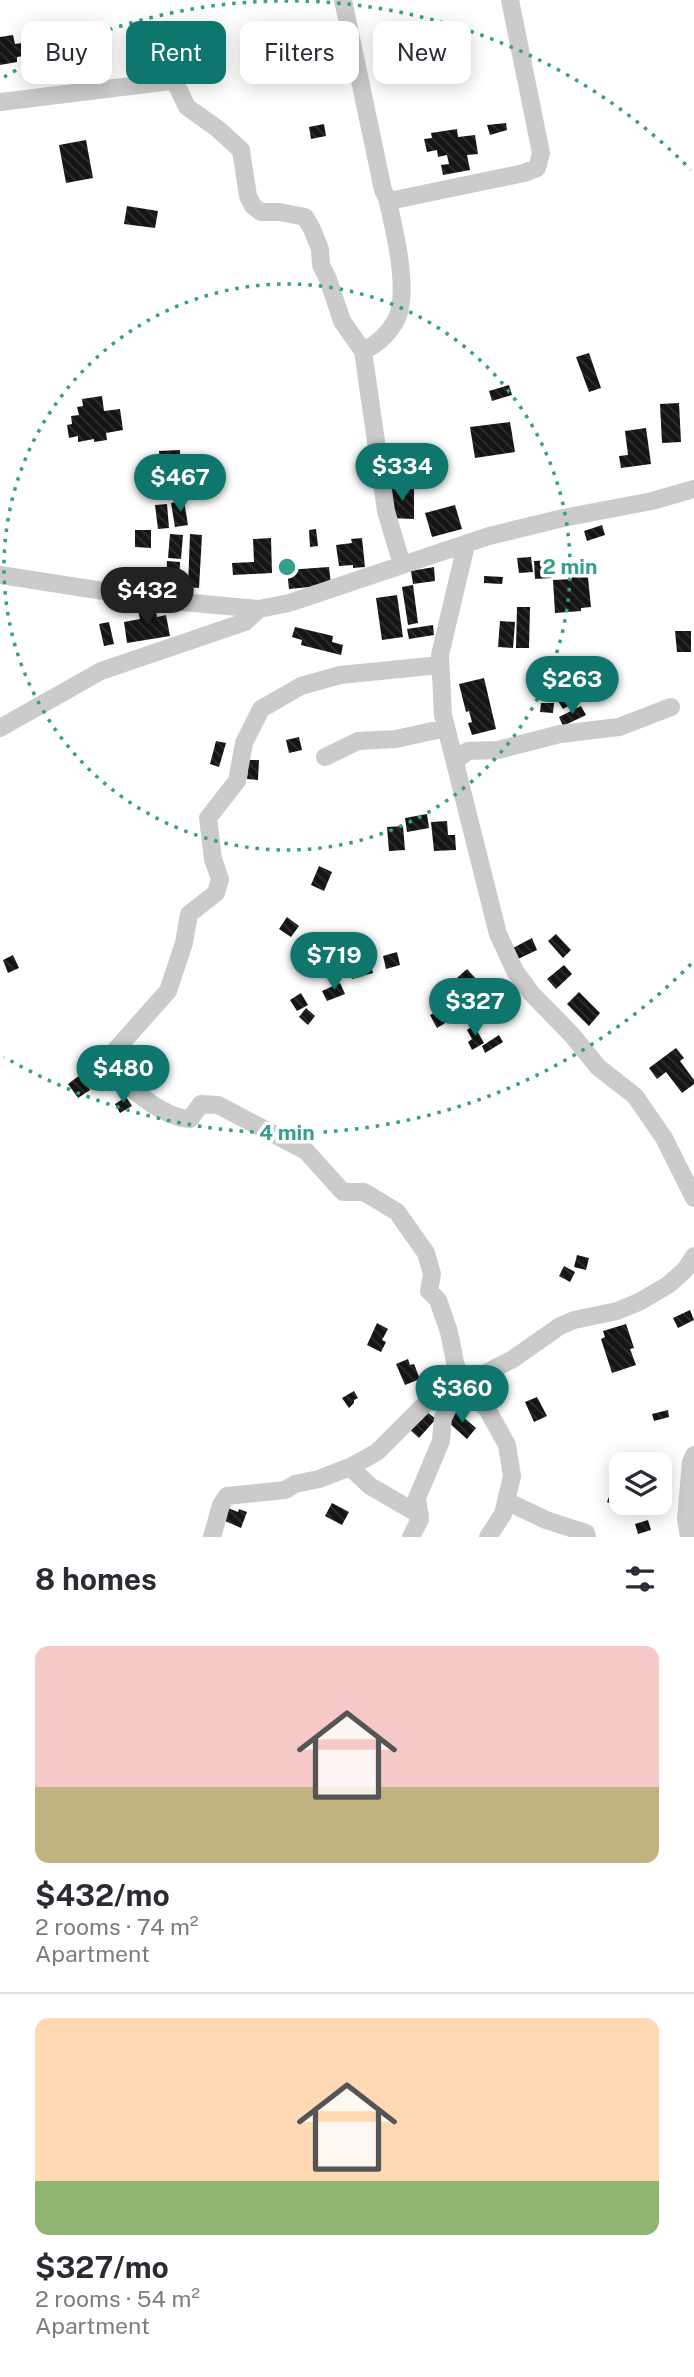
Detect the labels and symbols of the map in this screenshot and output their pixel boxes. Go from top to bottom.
pin: $334 [361,444,443,503]
pin: $467 [139,454,221,514]
text: 2 min [542,554,598,579]
centre of rings [275,555,299,579]
pin: $432 [106,568,188,627]
pin: $263 [531,656,613,716]
pin: $719 [293,932,375,992]
pin: $327 [434,978,516,1038]
pin: $480 [82,1046,164,1105]
text: 4 min [259,1120,315,1145]
pin: $360 [421,1366,503,1425]

